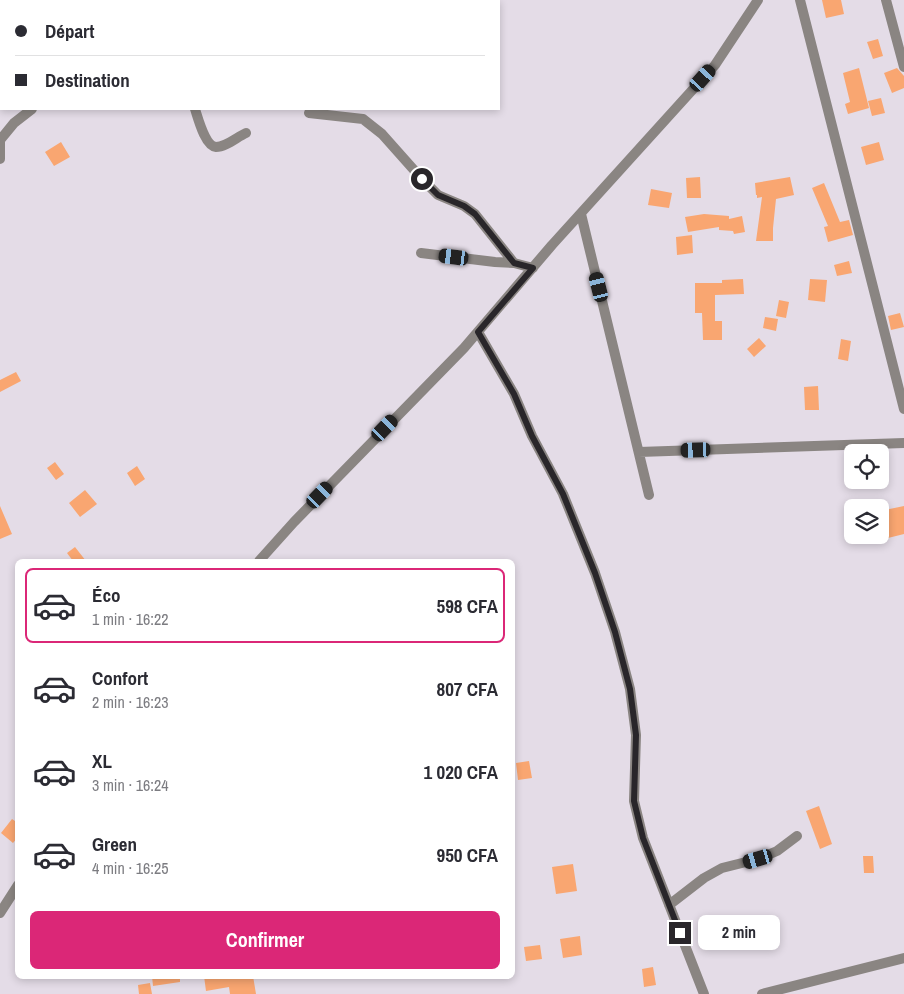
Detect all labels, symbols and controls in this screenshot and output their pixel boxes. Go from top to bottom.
text: Départ [45,18,94,44]
car [687,62,718,94]
text: Destination [45,67,130,93]
route start [411,168,433,190]
car [438,248,469,266]
car [588,271,609,303]
car [369,412,400,444]
car [680,442,711,458]
map controls [844,444,889,544]
button: locate [844,444,889,489]
car [304,479,335,511]
button: layers [844,499,889,544]
text: Éco [92,582,121,608]
icon: car [32,583,77,628]
text: 598 CFA [437,593,498,619]
text: 1 min · 16:22 [92,608,169,630]
text: Confort [92,665,148,691]
icon: car [32,666,77,711]
text: 807 CFA [437,676,498,702]
text: 2 min · 16:23 [92,691,169,713]
text: XL [92,748,112,774]
icon: car [32,749,77,794]
text: 1 020 CFA [424,759,498,785]
text: 3 min · 16:24 [92,774,169,796]
text: Green [92,831,137,857]
icon: car [32,832,77,877]
text: 950 CFA [437,842,498,868]
car [741,848,774,870]
text: 4 min · 16:25 [92,857,169,879]
button: Confirmer [30,911,500,969]
callout: 2 min [698,916,780,950]
text: 2 min [722,921,756,943]
route end [669,922,691,944]

